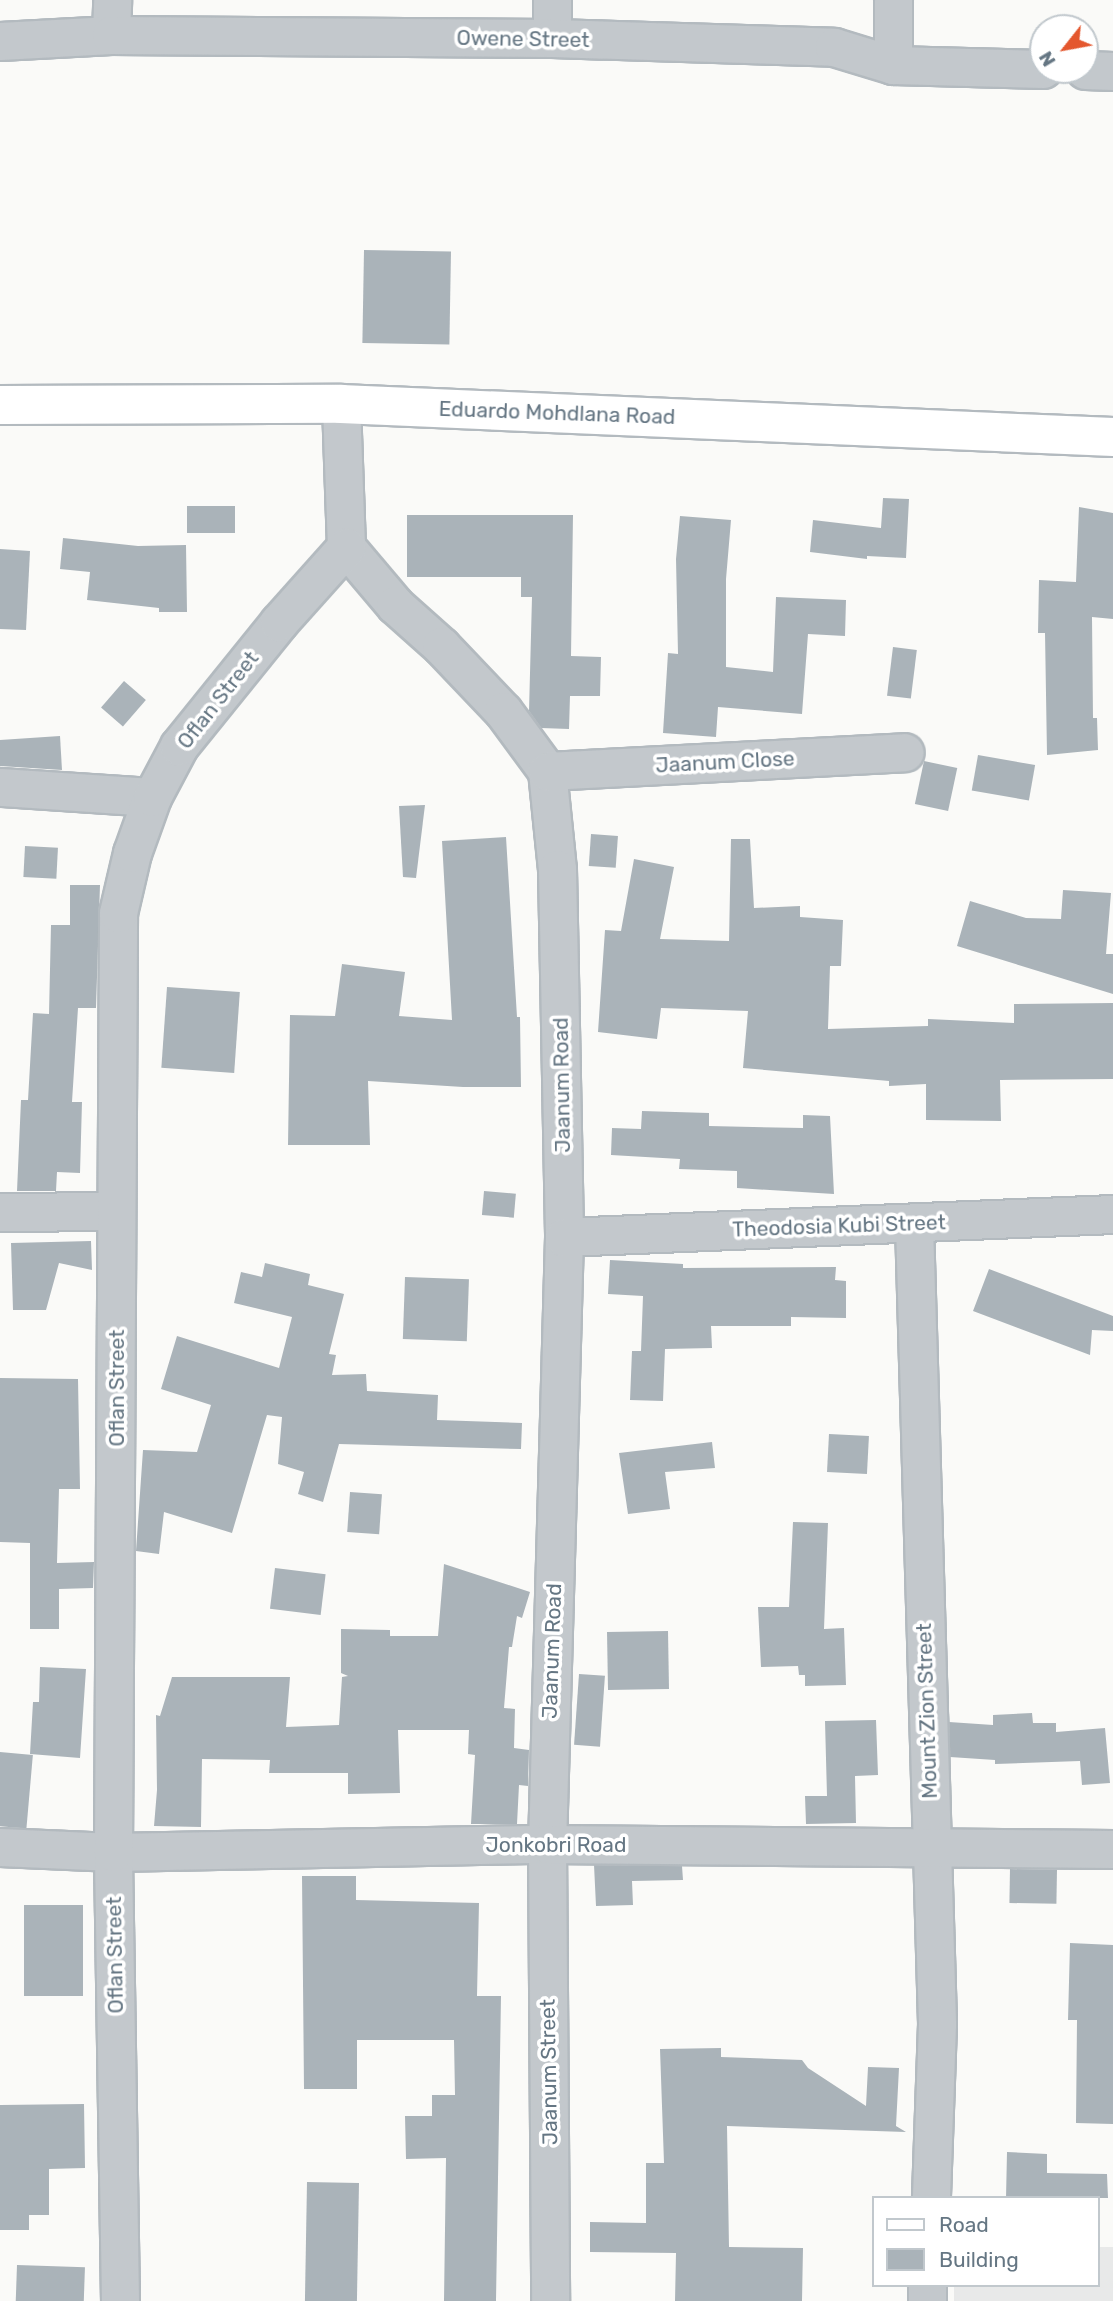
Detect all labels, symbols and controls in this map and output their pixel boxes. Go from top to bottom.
north arrow [1029,14,1099,84]
street label: Owene Street [456,25,590,53]
text: N [1034,47,1061,71]
street label: Eduardo Mohdlana Road [438,396,676,430]
street label: Oflan Street [172,646,264,754]
street label: Jaanum Close [655,746,795,778]
street label: Jaanum Road [548,1017,576,1153]
street label: Theodosia Kubi Street [732,1210,946,1242]
street label: Oflan Street [104,1330,130,1446]
street label: Jaanum Road [537,1583,567,1719]
street label: Mount Zion Street [911,1623,943,1799]
street label: Jonkobri Road [486,1832,626,1858]
street label: Oflan Street [101,1896,129,2014]
street label: Jaanum Street [535,1999,563,2145]
legend [872,2196,1099,2287]
text: Road [939,2212,989,2237]
text: Building [939,2247,1019,2272]

